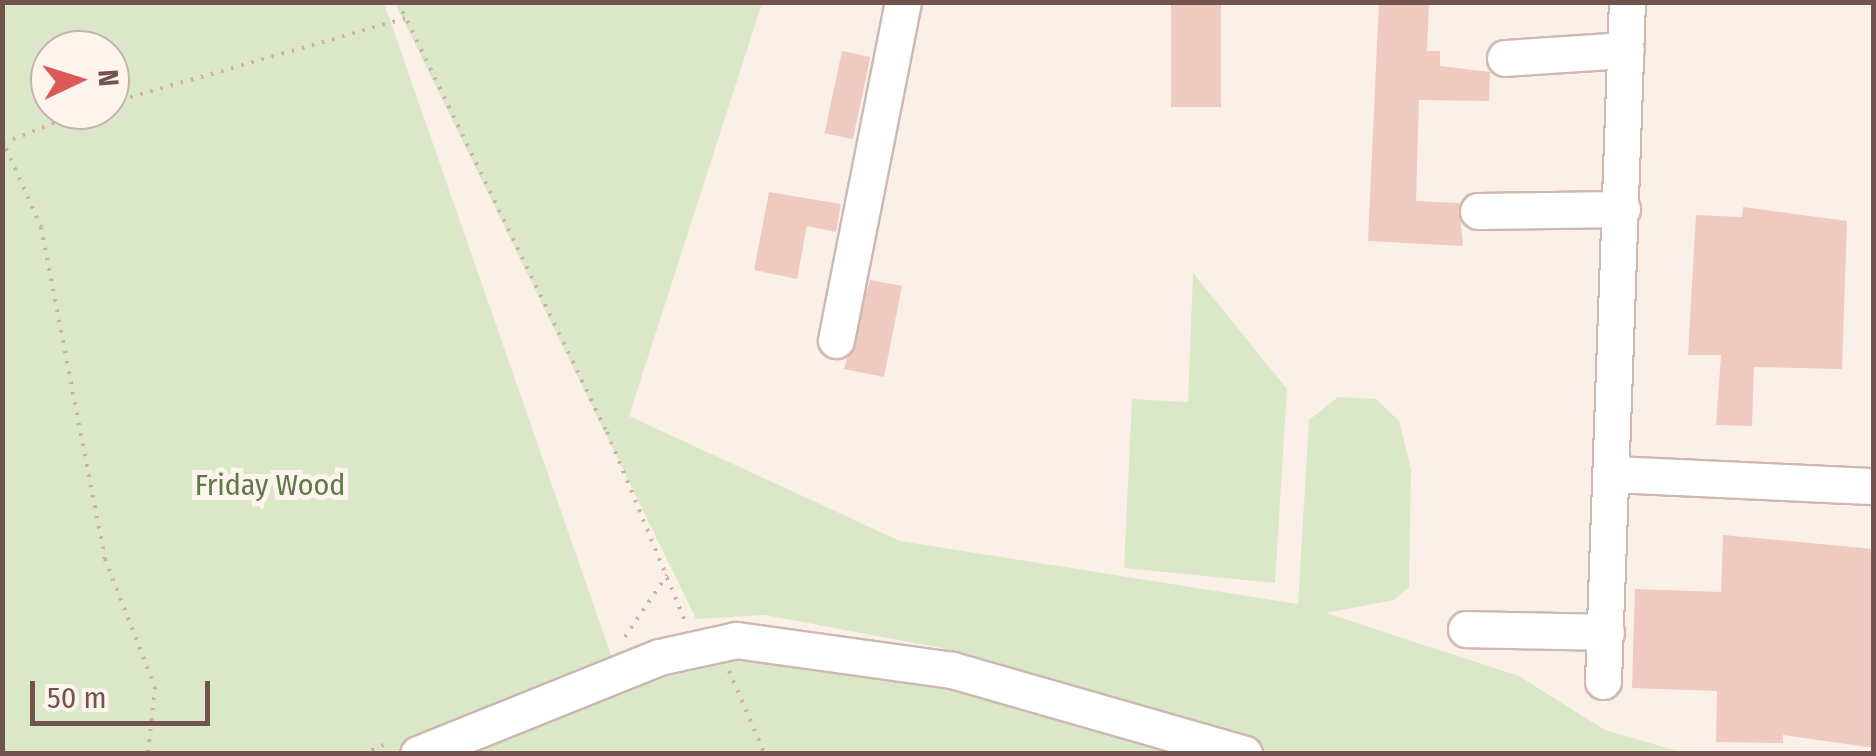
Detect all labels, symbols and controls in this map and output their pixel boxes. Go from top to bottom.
north arrow [30,30,130,130]
text: N [91,68,125,88]
park label: Friday Wood [195,467,345,503]
scale bar [35,661,215,723]
text: 50 m [47,680,107,716]

